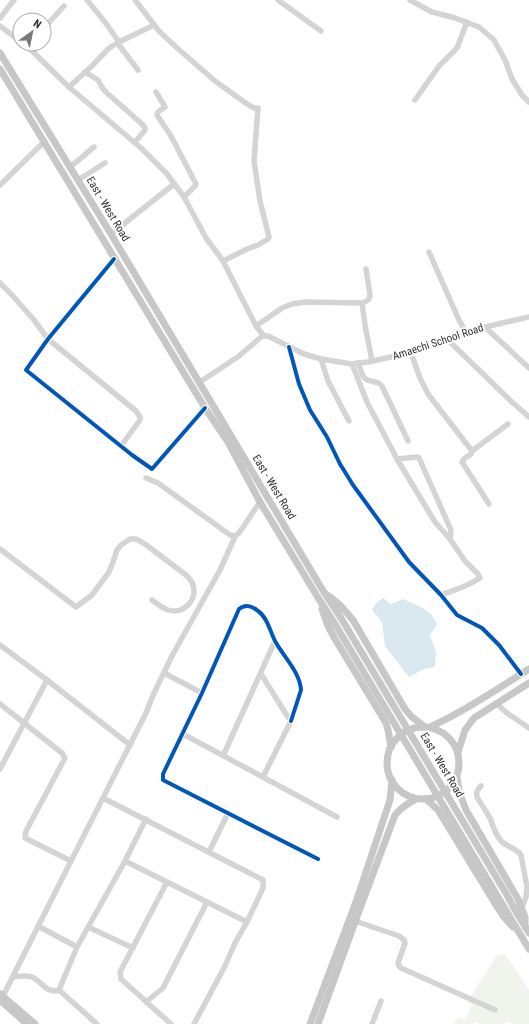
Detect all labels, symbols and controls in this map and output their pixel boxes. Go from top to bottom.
north arrow [12,12,52,52]
text: N [31,17,44,31]
street label: East - West Road [84,174,132,244]
street label: Amaechi School Road [391,321,485,363]
street label: East - West Road [250,452,298,522]
street label: East - West Road [418,730,466,800]

